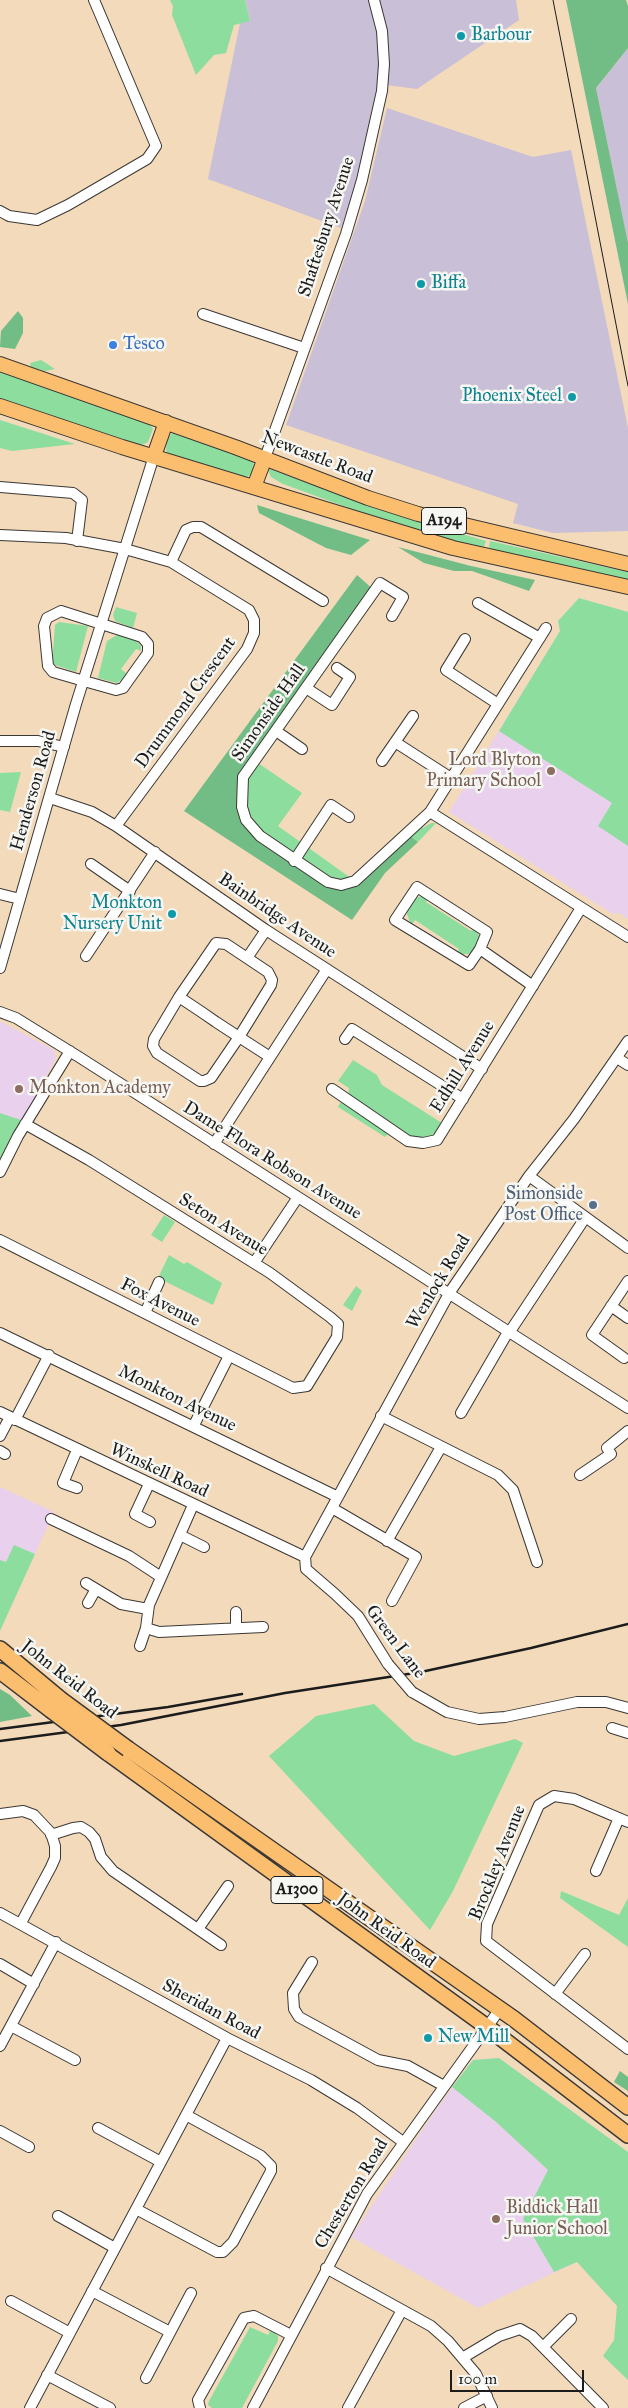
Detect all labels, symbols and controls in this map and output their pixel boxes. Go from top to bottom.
place label: Barbour [471,25,532,47]
marker: Barbour [455,30,467,42]
street label: Shaftesbury Avenue [294,154,360,300]
place label: Biffa [431,273,466,295]
marker: Biffa [415,278,427,290]
place label: Tesco [123,334,165,356]
marker: Tesco [107,339,119,351]
place label: Phoenix Steel [462,386,562,408]
marker: Phoenix Steel [566,391,578,403]
street label: Newcastle Road [259,427,375,489]
road number: A194 [422,508,466,534]
street label: Drummond Crescent [131,633,241,773]
street label: Simonside Hall [227,660,311,766]
street label: Henderson Road [7,729,61,853]
place label: Lord Blyton Primary School [426,750,541,792]
marker: Lord Blyton Primary School [545,765,557,777]
street label: Bainbridge Avenue [214,869,340,963]
place label: Monkton Nursery Unit [63,893,162,936]
marker: Monkton Nursery Unit [166,908,178,920]
street label: Edhill Avenue [426,1017,500,1117]
place label: Monkton Academy [29,1078,171,1100]
marker: Monkton Academy [13,1083,25,1095]
street label: Dame Flora Robson Avenue [179,1097,365,1225]
place label: Simonside Post Office [504,1184,583,1226]
street label: Seton Avenue [174,1189,272,1261]
marker: Simonside Post Office [587,1199,599,1211]
street label: Wenlock Road [403,1231,475,1333]
street label: Fox Avenue [117,1274,203,1332]
street label: Monkton Avenue [114,1361,240,1437]
street label: Winskell Road [106,1439,212,1503]
street label: Green Lane [360,1601,430,1683]
street label: John Reid Road [17,1636,121,1724]
street label: Brockley Avenue [465,1802,531,1924]
road number: A1300 [271,1876,323,1904]
street label: John Reid Road [333,1888,439,1974]
street label: Sheridan Road [158,1975,264,2045]
place label: New Mill [438,2027,509,2049]
marker: New Mill [422,2032,434,2044]
street label: Chesterton Road [311,2135,393,2253]
place label: Biddick Hall Junior School [506,2198,608,2240]
marker: Biddick Hall Junior School [490,2213,502,2225]
scale bar [453,2360,587,2392]
text: 100 m [458,2370,497,2388]

